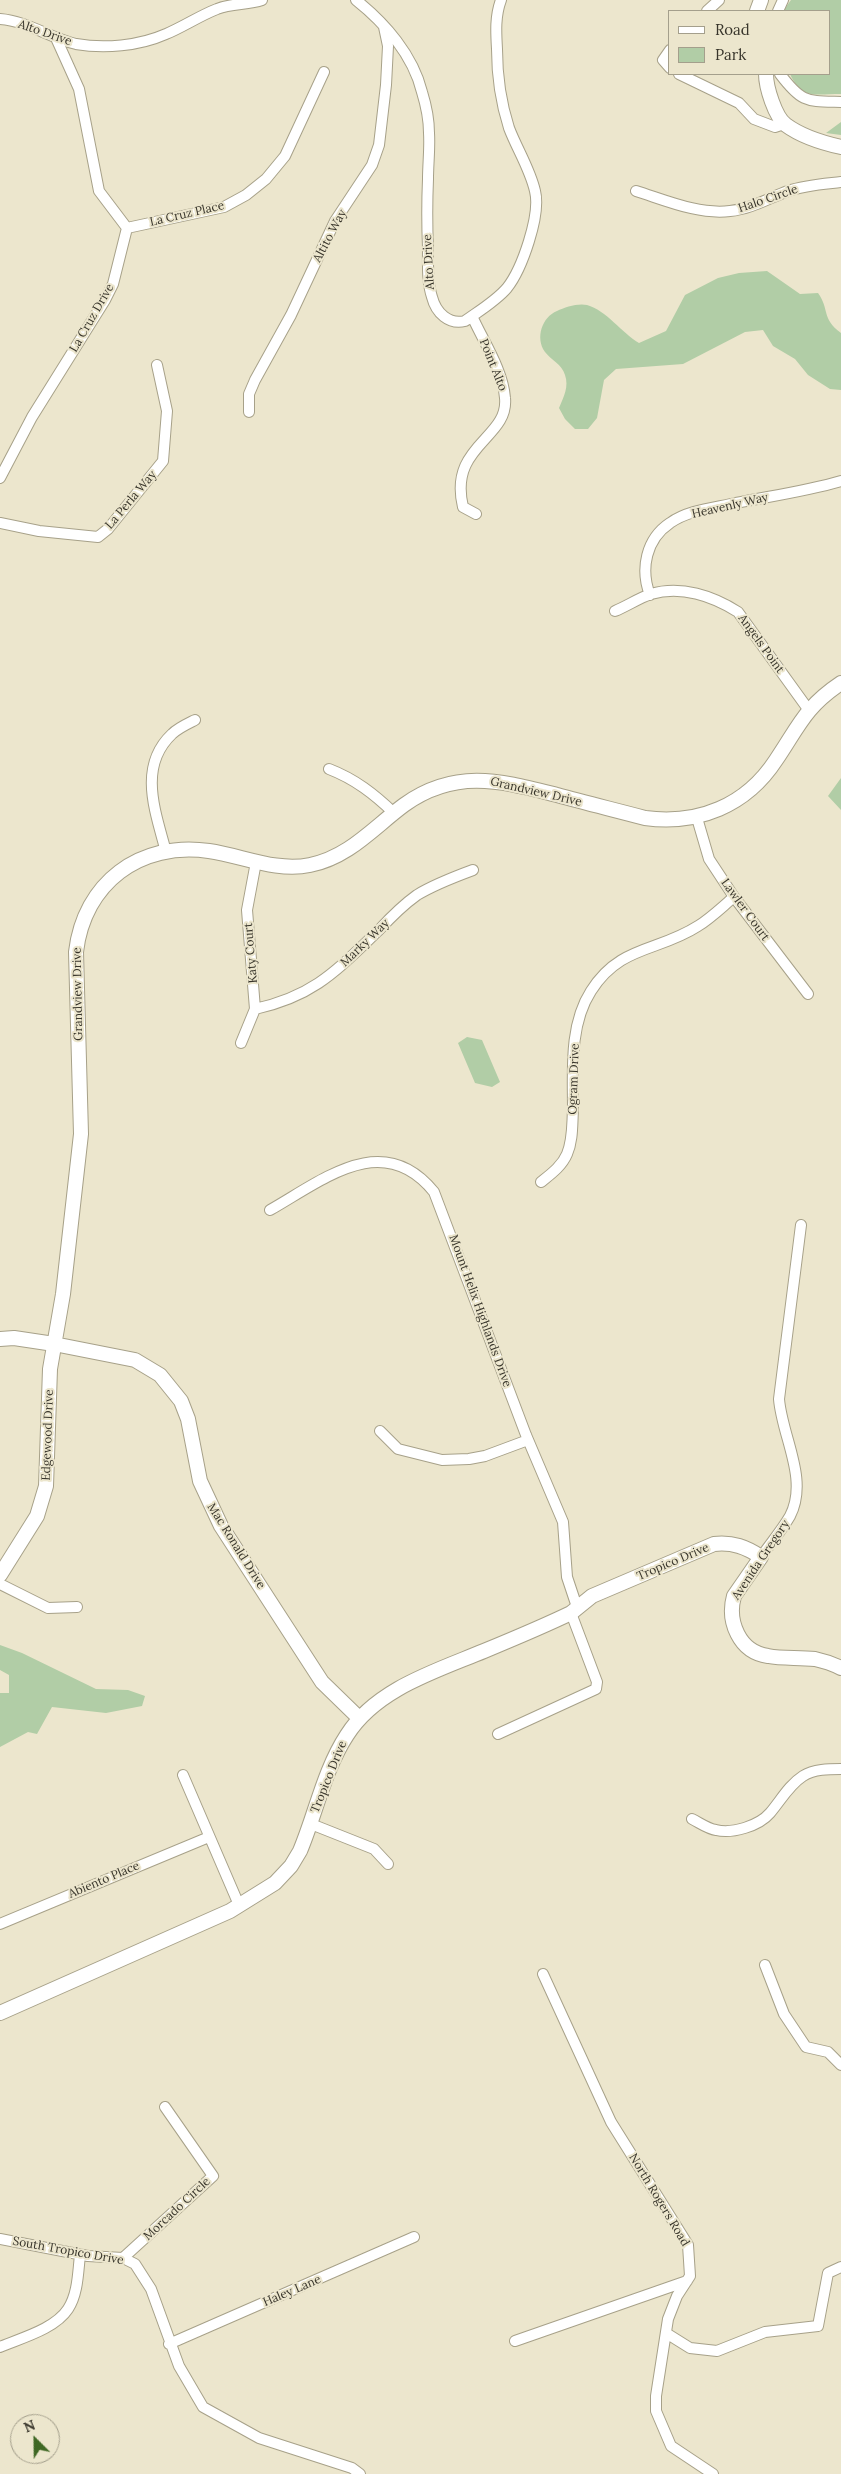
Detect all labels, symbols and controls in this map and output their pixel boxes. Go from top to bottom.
legend [668,10,831,75]
street label: Alto Drive [16,17,74,49]
text: Road [715,20,750,39]
text: Park [715,45,746,64]
street label: Halo Circle [736,182,800,216]
street label: La Cruz Place [148,198,226,230]
street label: Altito Way [310,207,350,265]
street label: Alto Drive [420,234,438,290]
street label: La Cruz Drive [67,281,117,355]
street label: Point Alto [476,337,510,393]
street label: La Perla Way [102,468,160,532]
street label: Heavenly Way [690,490,770,522]
street label: Angels Point [735,612,787,676]
street label: Grandview Drive [489,774,583,810]
street label: Lawler Court [718,876,772,944]
street label: Marky Way [338,916,392,970]
street label: Katy Court [241,922,261,984]
street label: Grandview Drive [70,947,86,1041]
street label: Ogram Drive [566,1043,582,1115]
street label: Mount Helix Highlands Drive [446,1233,514,1389]
street label: Edgewood Drive [39,1389,57,1481]
street label: Mac Ronald Drive [204,1501,268,1591]
street label: Avenida Gregory [729,1517,793,1603]
street label: Tropico Drive [635,1540,711,1584]
street label: Tropico Drive [308,1739,350,1815]
street label: Abiento Place [66,1859,142,1901]
street label: North Rogers Road [626,2151,692,2249]
street label: Morcado Circle [141,2174,213,2244]
street label: South Tropico Drive [11,2234,125,2268]
street label: Haley Lane [261,2272,323,2310]
north arrow [10,2414,60,2464]
text: N [21,2416,38,2437]

